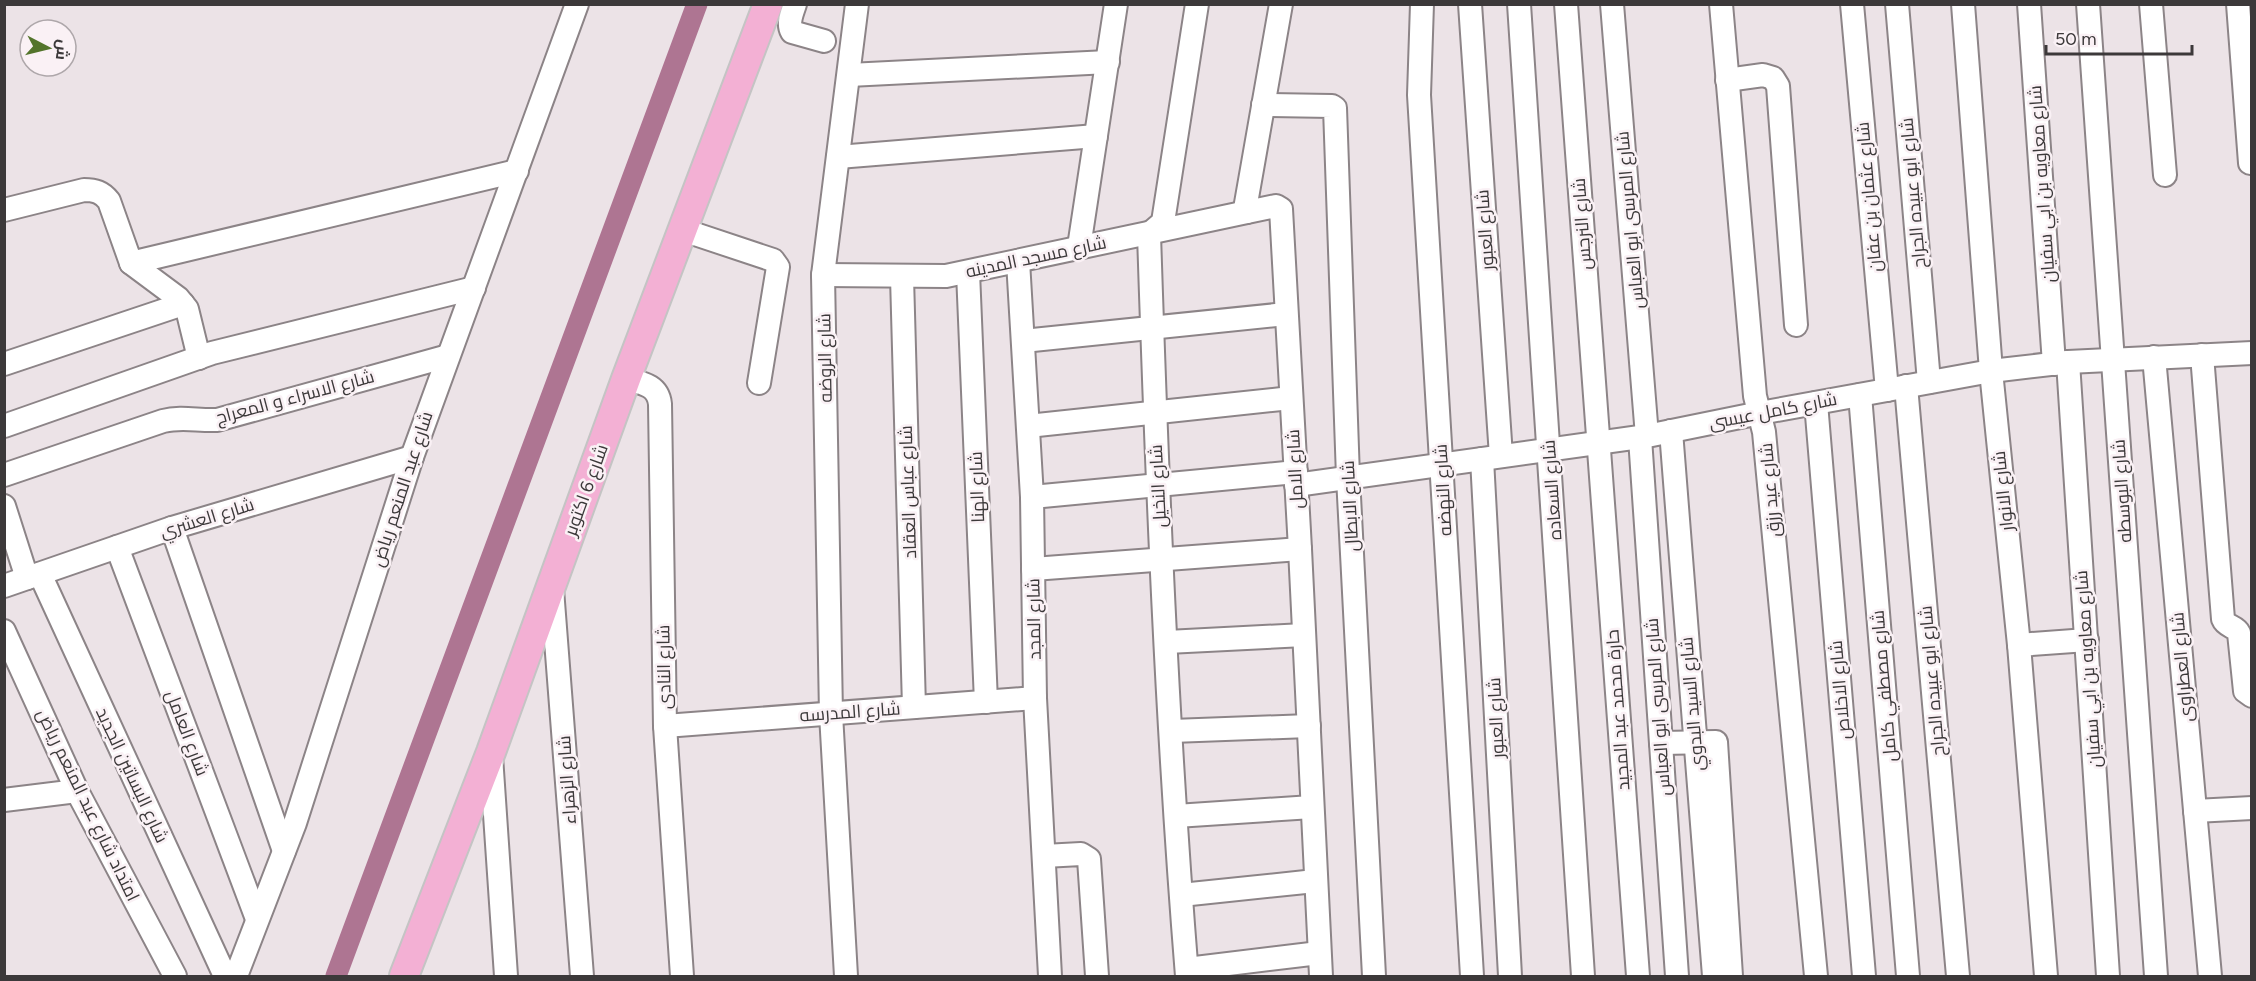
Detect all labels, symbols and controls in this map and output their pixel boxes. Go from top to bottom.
north arrow [18,18,78,78]
scale bar [2046,18,2192,56]
text: 50 m [2055,28,2097,50]
text: ش [52,38,73,61]
street label: شارع معاويه بن ابي سفيان [2024,84,2063,283]
street label: شارع ابو عبيده الجراح [1895,117,1932,269]
street label: شارع عثمان بن عفان [1851,121,1888,273]
street label: شارع المرسى ابو العباس [1611,130,1650,310]
street label: شارع النرجس [1568,177,1597,271]
street label: شارع العبور [1471,189,1500,272]
street label: شارع مسجد المدينه [964,231,1109,284]
street label: شارع الروضه [813,313,838,403]
street label: شارع الاسراء و المعراج [213,365,377,430]
street label: شارع كامل عيسى [1707,388,1839,435]
street label: شارع عبد المنعم رياض [366,409,438,570]
street label: شارع عباس العقاد [895,425,922,559]
street label: شارع الامل [1282,428,1309,509]
street label: شارع السعاده [1538,439,1567,541]
street label: شارع البوسطه [2107,439,2138,543]
street label: شارع 6 اكتوبر [559,441,614,540]
street label: شارع عيد رزق [1755,442,1786,538]
street label: شارع النهضه [1430,443,1457,537]
street label: شارع النخيل [1145,444,1172,528]
street label: شارع الانوار [1988,450,2019,533]
street label: شارع الهنا [965,451,990,523]
street label: شارع الابطال [1337,460,1364,552]
street label: شارع العشري [157,493,258,546]
street label: شارع معاويه بن ابي سفيان [2070,569,2109,768]
street label: شارع المجد [1022,578,1047,660]
street label: شارع ابو عبيده الجراح [1914,605,1951,757]
street label: شارع مصطفي كامل [1866,609,1905,763]
street label: شارع العطراوى [2166,611,2199,723]
street label: شارع المرسى ابو العباس [1641,617,1676,797]
street label: شارع النادى [652,625,677,709]
street label: حارة محمد عبد المجيد [1601,629,1635,791]
street label: شارع السيد البدوي [1675,636,1712,772]
street label: شارع الاخلاص [1825,640,1856,740]
street label: شارع العبور [1483,677,1510,760]
street label: شارع العامل [160,687,213,779]
street label: شارع المدرسه [799,698,901,727]
street label: شارع البساتين الجديد [90,704,173,847]
street label: امتداد شارع عبد المنعم رياض [31,705,144,905]
street label: شارع الزهراء [553,735,582,825]

